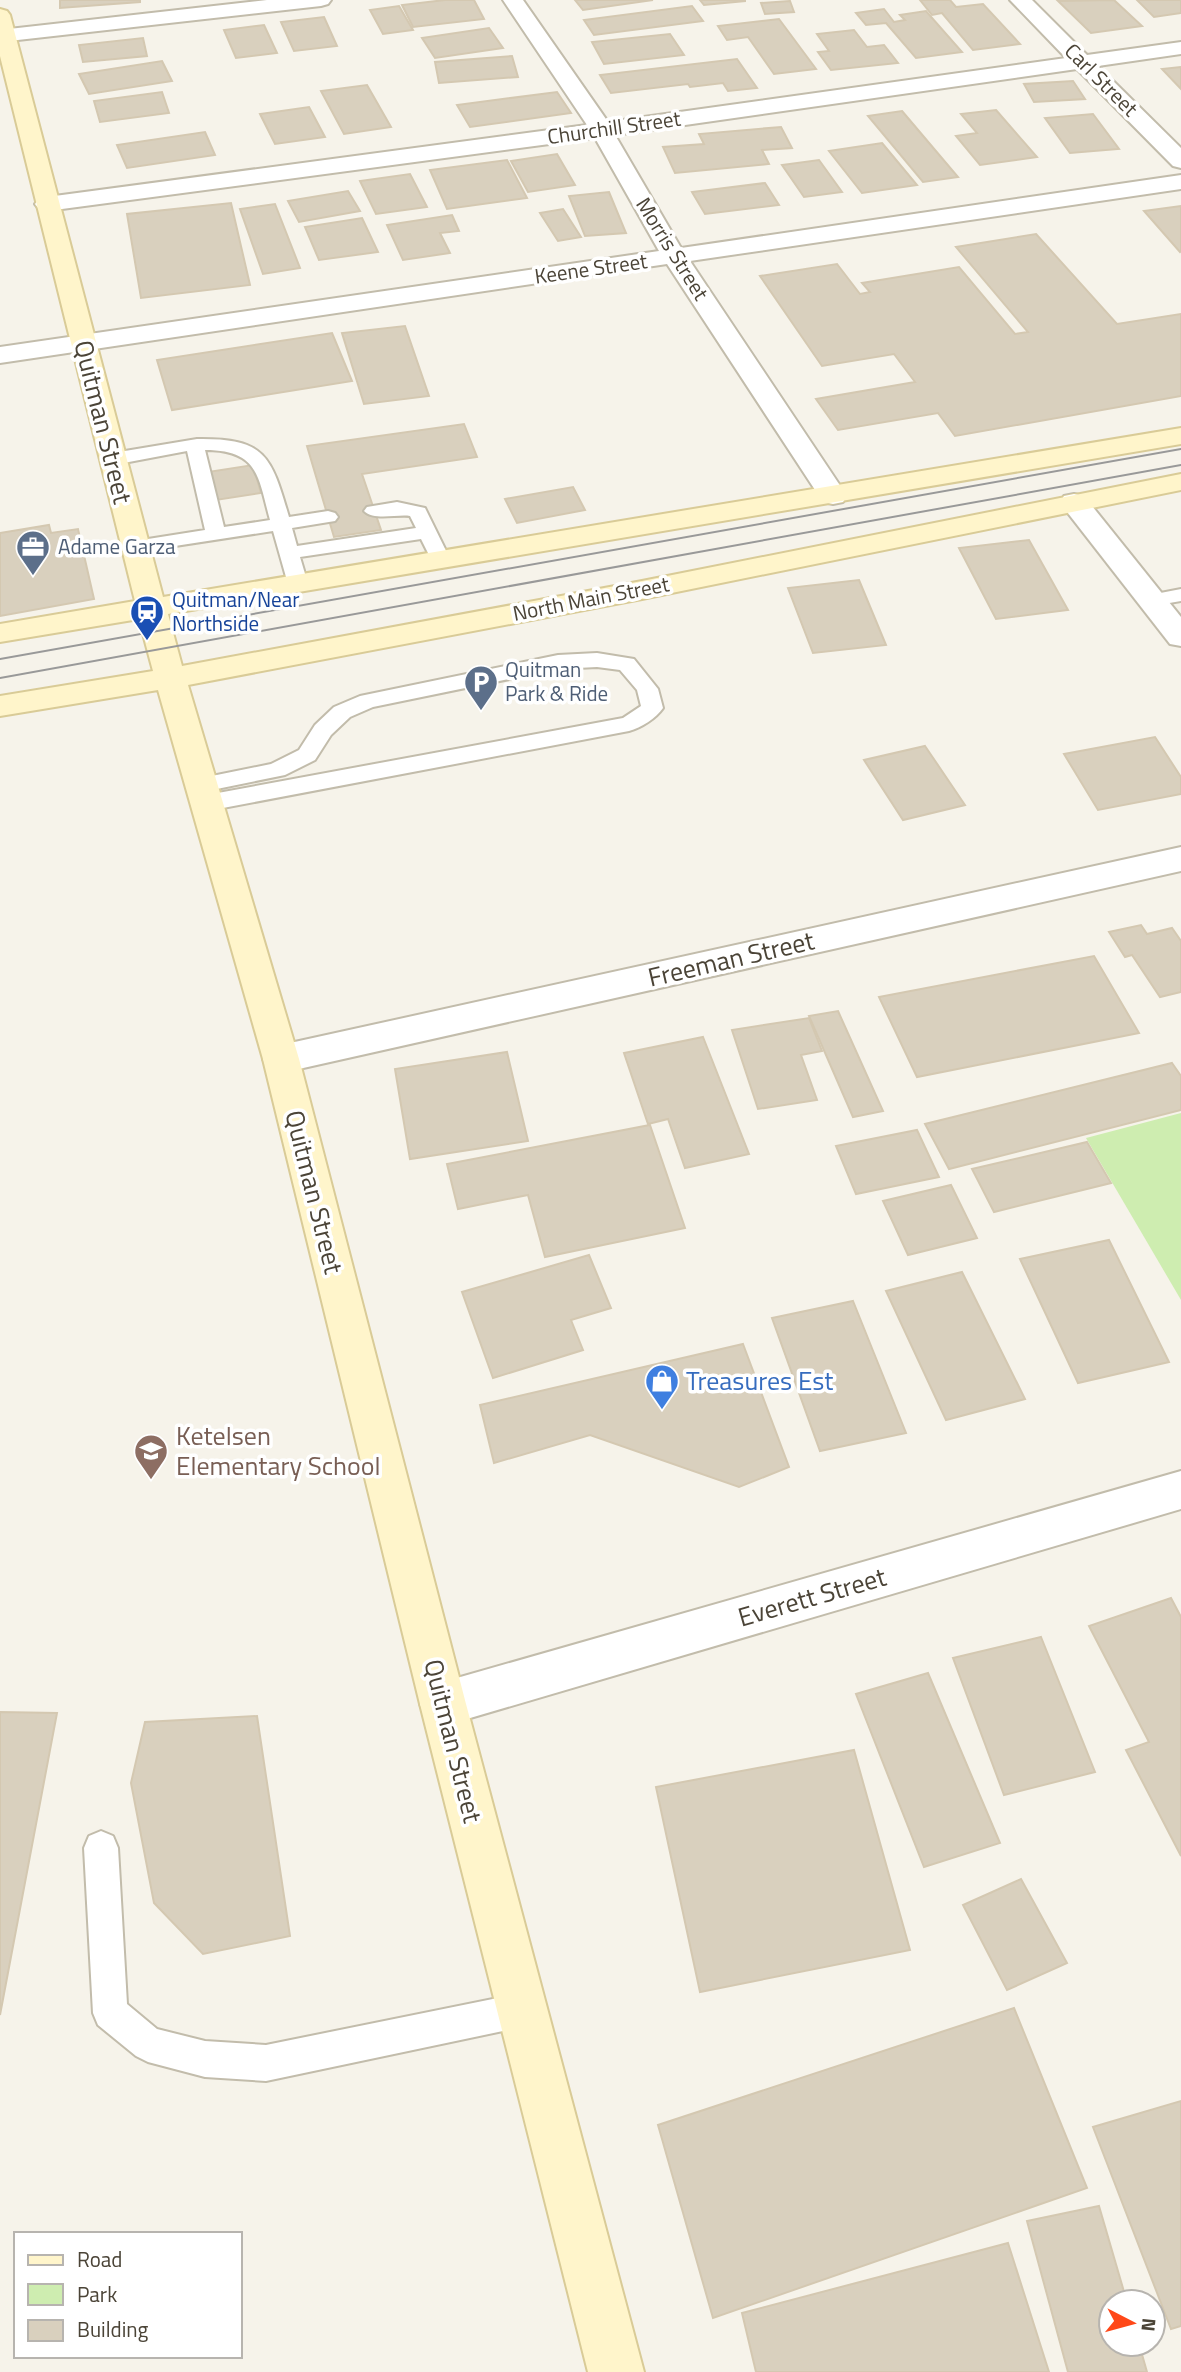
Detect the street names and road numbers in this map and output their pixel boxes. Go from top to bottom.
street label: Carl Street [1058,35,1146,124]
street label: Churchill Street [545,102,683,152]
street label: Morris Street [628,191,718,307]
street label: Keene Street [532,244,650,292]
street label: Quitman Street [64,336,143,508]
street label: North Main Street [510,567,672,629]
street label: Freeman Street [644,920,818,997]
street label: Quitman Street [275,1106,354,1278]
street label: Everett Street [733,1557,890,1636]
street label: Quitman Street [414,1655,493,1827]

